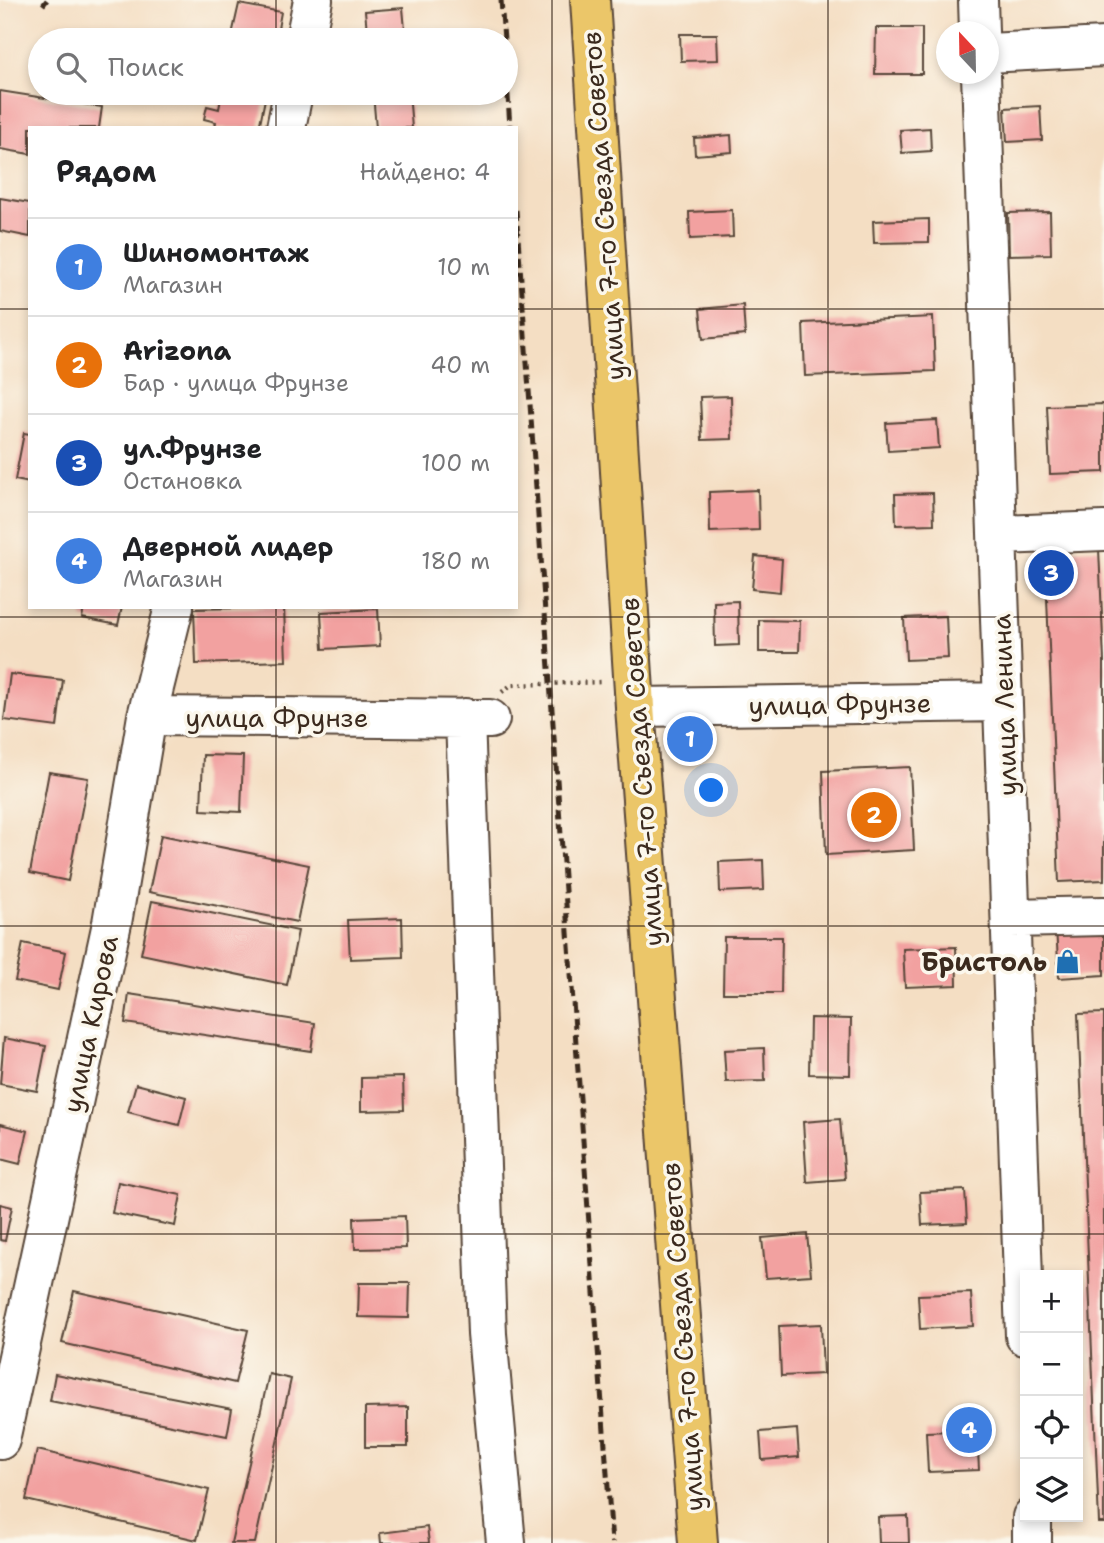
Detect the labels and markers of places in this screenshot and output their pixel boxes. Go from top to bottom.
pin: 3 [1028,547,1074,599]
pin: 1 [667,713,713,765]
pin: 2 [851,789,897,841]
place label: Бристоль [921,944,1047,979]
shop icon: Бристоль [1053,947,1081,975]
pin: 4 [946,1404,992,1456]

